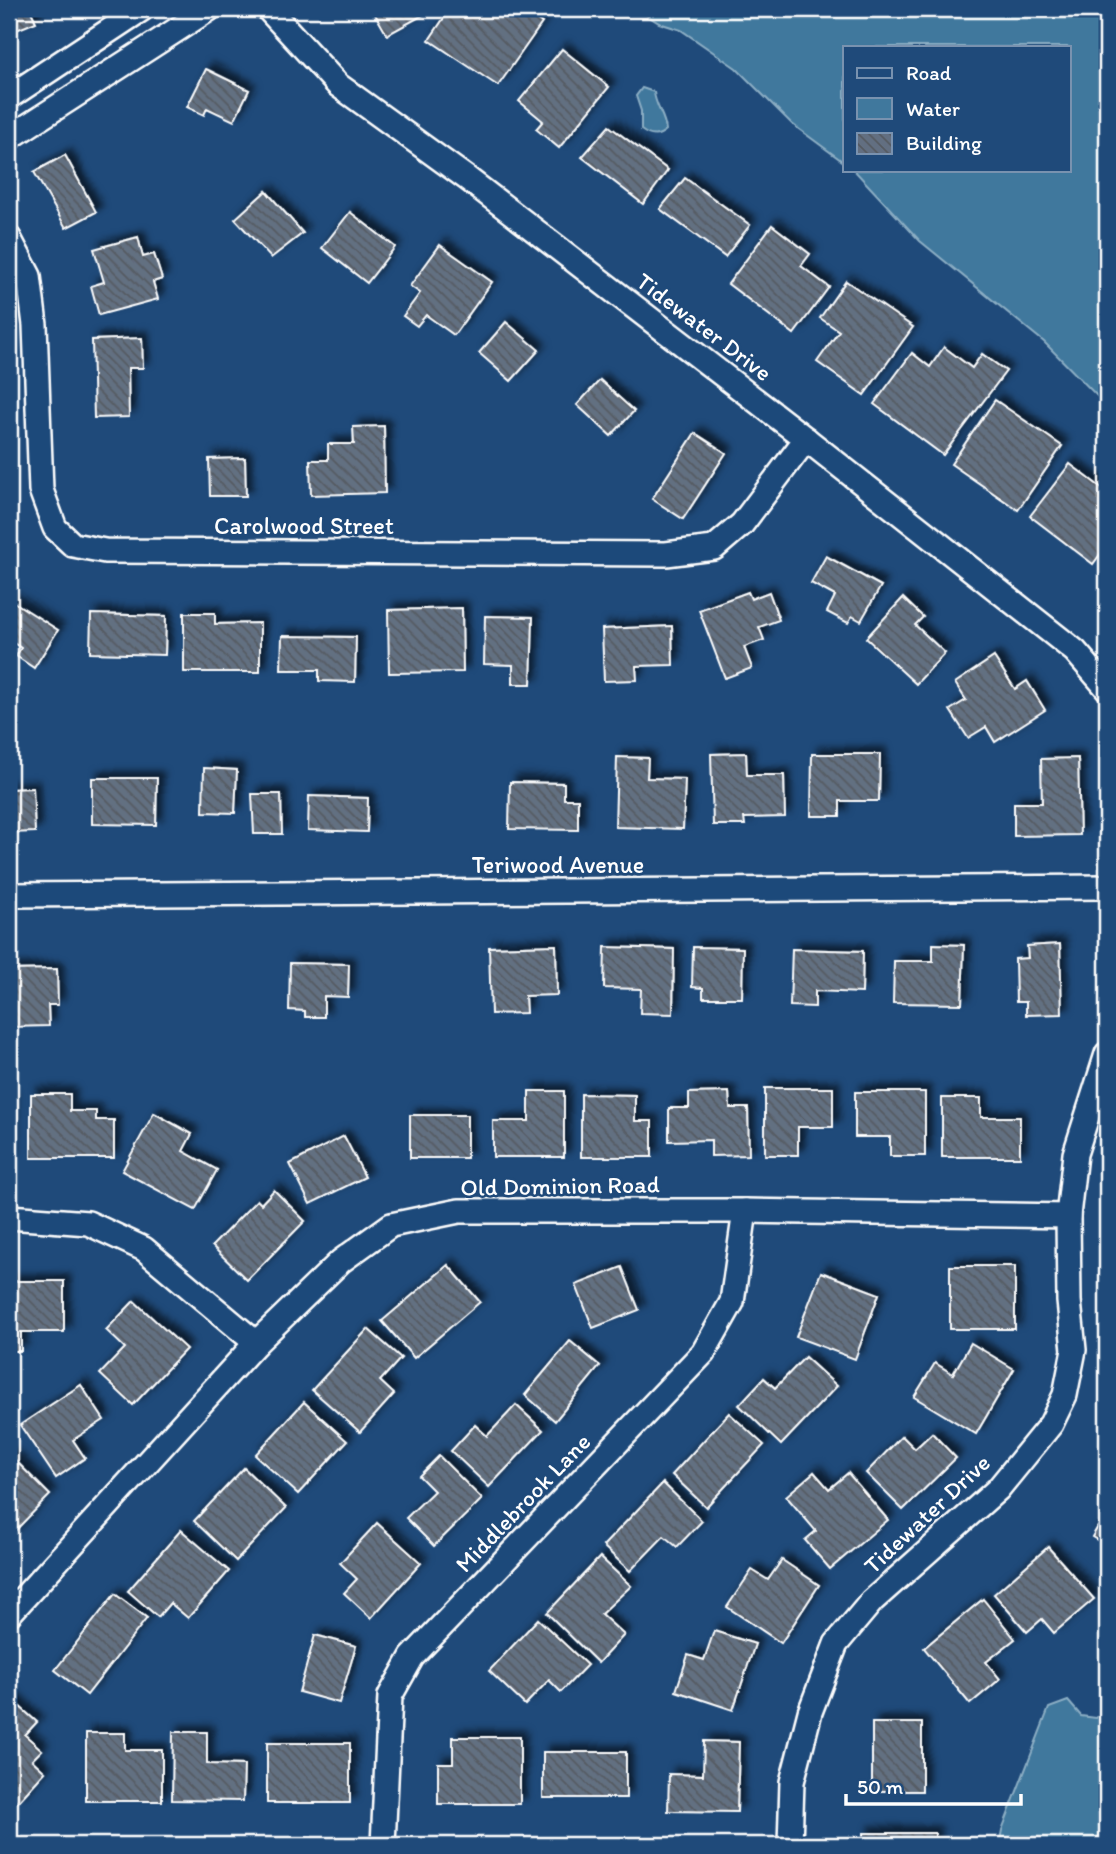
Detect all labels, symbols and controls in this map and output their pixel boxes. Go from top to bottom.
legend [843,46,1070,172]
text: Road [906,60,952,85]
text: Water [906,96,960,121]
text: Building [906,130,982,155]
street label: Tidewater Drive [631,266,778,387]
street label: Carolwood Street [214,511,394,540]
street label: Teriwood Avenue [472,850,644,879]
street label: Old Dominion Road [460,1169,660,1202]
street label: Middlebrook Lane [449,1427,596,1578]
street label: Tidewater Drive [857,1448,996,1580]
scale bar [846,1763,1021,1807]
text: 50 m [857,1774,904,1799]

